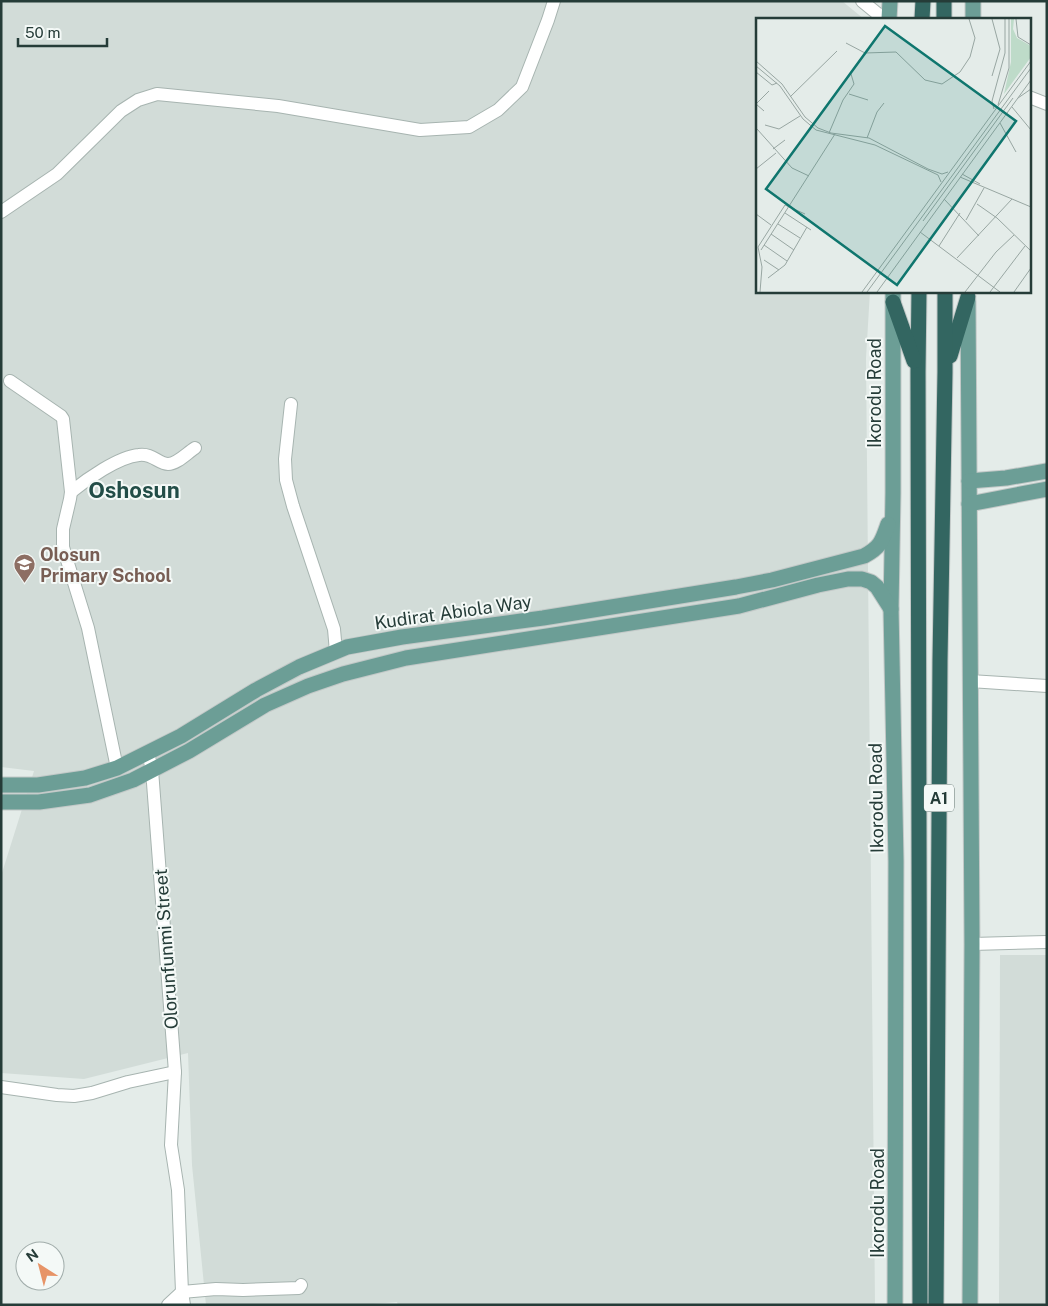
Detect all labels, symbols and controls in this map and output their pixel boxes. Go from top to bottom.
scale bar [18,15,106,47]
inset map [756,18,1030,292]
text: 50 m [25,24,60,41]
street label: Ikorodu Road [864,338,885,448]
district label: Oshosun [88,477,180,503]
place label: Olosun Primary School [40,544,172,586]
school or university icon: Olosun Primary School [12,552,36,583]
street label: Kudirat Abiola Way [373,591,533,633]
street label: Ikorodu Road [865,743,887,853]
road number: A1 [924,784,954,811]
street label: Olorunfunmi Street [150,868,182,1030]
street label: Ikorodu Road [867,1148,888,1258]
north arrow [15,1241,65,1291]
text: N [23,1246,41,1265]

